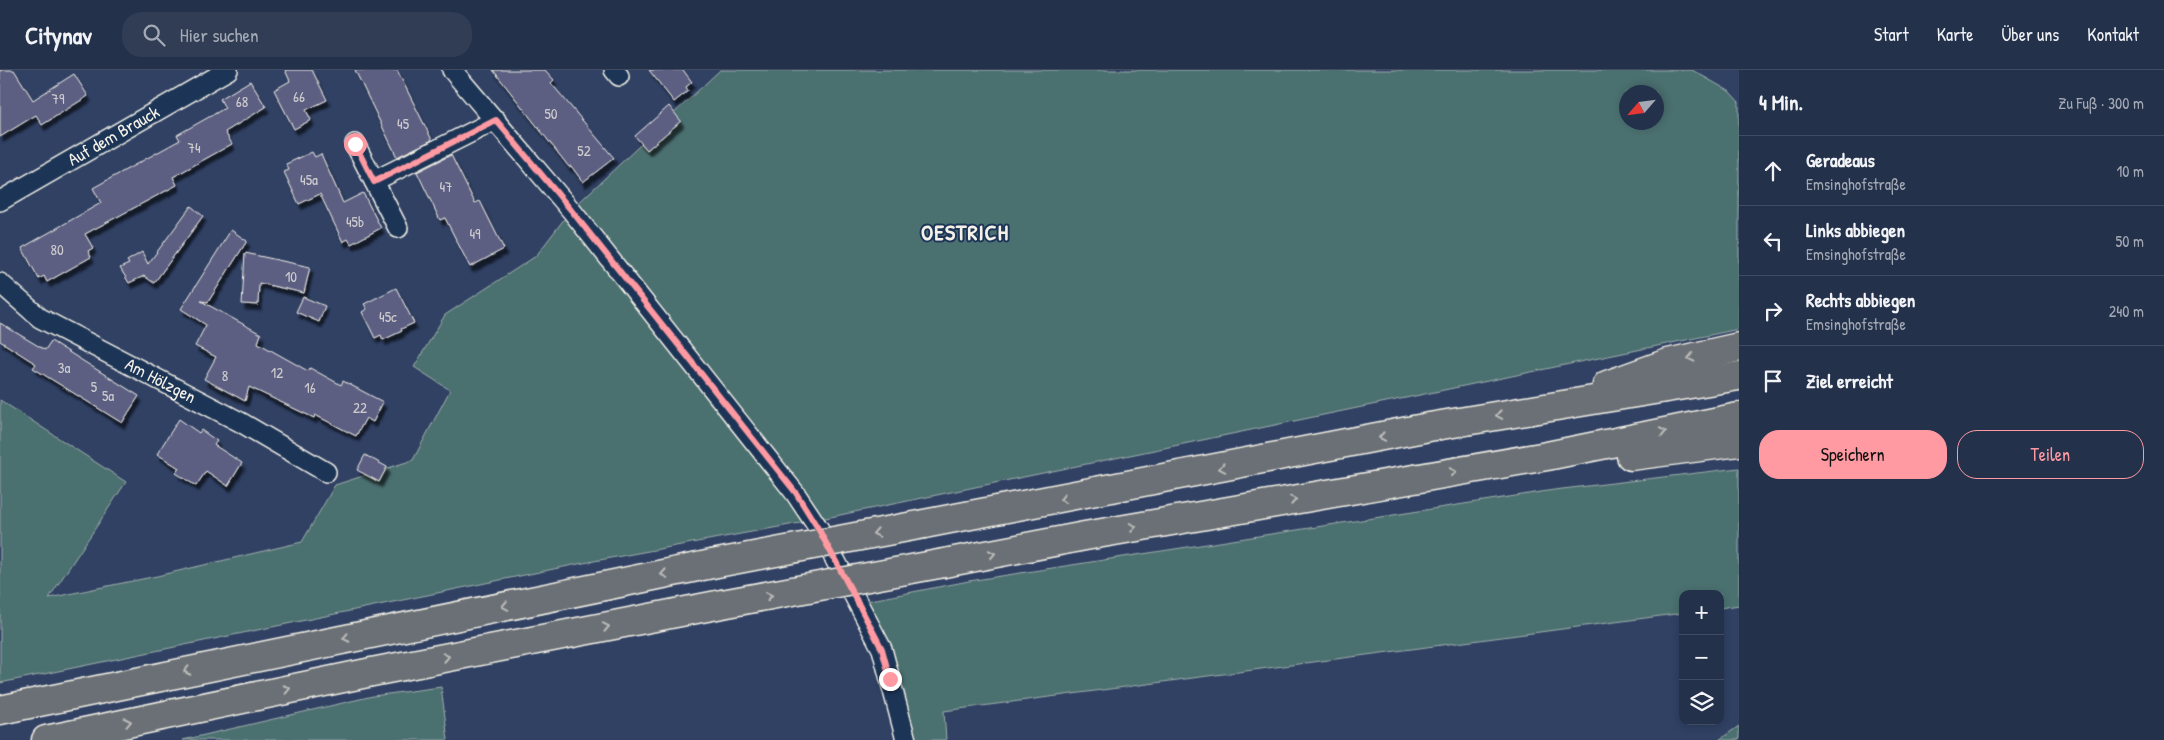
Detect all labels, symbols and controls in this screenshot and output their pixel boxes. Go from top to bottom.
search box [122,12,472,57]
text: Citynav [25,19,92,51]
icon: search [140,21,168,49]
text: Hier suchen [180,22,259,48]
text: Start [1874,22,1909,47]
text: Karte [1937,22,1973,47]
text: Über uns [2001,22,2059,47]
text: Kontakt [2087,22,2139,47]
north arrow [1619,85,1664,130]
house number: 66 [293,86,305,107]
house number: 79 [52,88,65,109]
text: 4 Min. [1759,88,1803,117]
house number: 68 [236,91,248,112]
text: Zu Fuß · 300 m [2058,92,2144,114]
street label: Auf dem Brauck [63,99,164,172]
house number: 50 [544,103,558,124]
house number: 45 [397,113,410,134]
route start [344,133,367,156]
house number: 74 [187,137,201,158]
house number: 52 [577,140,591,161]
text: Geradeaus [1806,147,1875,173]
icon: ahead [1759,157,1787,185]
text: 10 m [2116,160,2144,182]
house number: 45a [300,169,318,190]
text: Emsinghofstraße [1806,173,1906,195]
house number: 47 [439,176,453,197]
house number: 45b [346,211,364,232]
district label: OESTRICH [921,217,1009,247]
text: Links abbiegen [1806,217,1905,243]
house number: 49 [469,223,481,244]
icon: left [1759,227,1787,255]
text: 50 m [2116,230,2144,252]
house number: 80 [50,239,64,260]
text: Emsinghofstraße [1806,243,1906,265]
house number: 10 [285,266,297,287]
text: Rechts abbiegen [1806,287,1915,313]
icon: right [1759,297,1787,325]
text: 240 m [2109,300,2144,322]
house number: 45c [379,306,397,327]
text: Emsinghofstraße [1806,313,1906,335]
street label: Am Hölzgen [121,351,201,409]
one-way arrow [1687,352,1696,363]
house number: 3a [58,357,70,378]
house number: 12 [271,362,283,383]
house number: 8 [222,365,228,386]
icon: arrive [1759,367,1787,395]
text: Ziel erreicht [1806,368,1893,394]
house number: 5 [91,376,98,397]
house number: 16 [304,377,316,398]
house number: 5a [102,385,114,406]
house number: 22 [353,397,367,418]
one-way arrow [1495,410,1503,420]
one-way arrow [1659,428,1668,438]
button: Speichern [1759,430,1947,479]
button: Teilen [1957,430,2144,479]
one-way arrow [1377,431,1386,441]
one-way arrow [1218,462,1226,473]
one-way arrow [1449,468,1458,478]
one-way arrow [1058,493,1067,504]
one-way arrow [1289,495,1298,505]
one-way arrow [1129,523,1137,533]
one-way arrow [871,528,880,538]
one-way arrow [987,549,996,560]
one-way arrow [660,568,669,578]
map controls [1679,590,1724,725]
button: + [1679,590,1724,635]
one-way arrow [765,591,774,601]
one-way arrow [501,600,509,611]
one-way arrow [602,622,610,632]
one-way arrow [341,633,350,643]
button: − [1679,635,1724,680]
one-way arrow [442,653,451,663]
one-way arrow [182,665,191,676]
route end [879,668,902,691]
button: layers [1679,680,1724,725]
one-way arrow [283,685,291,695]
one-way arrow [124,718,132,728]

